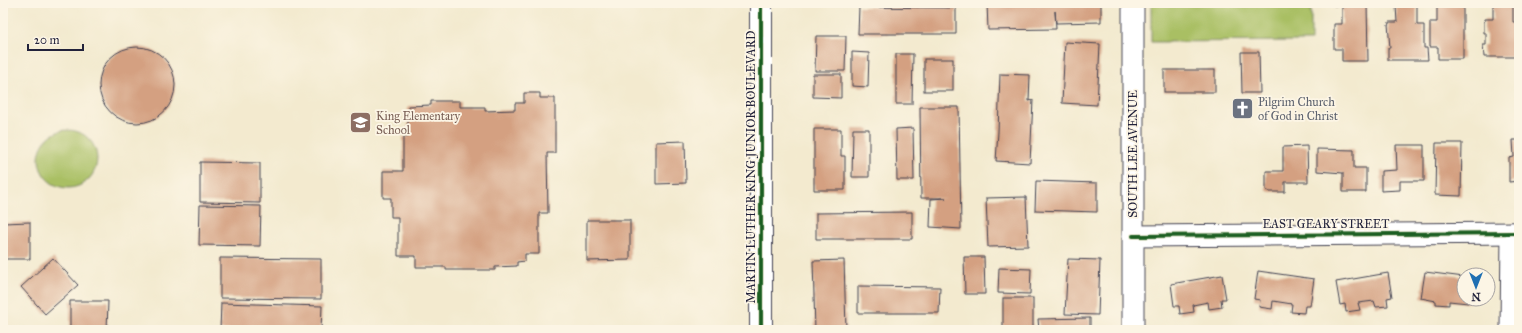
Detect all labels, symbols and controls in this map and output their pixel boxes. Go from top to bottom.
scale bar [28,26,83,52]
street label: MARTIN LUTHER KING JUNIOR BOULEVARD [744,30,759,304]
text: 20 m [34,33,60,47]
street label: SOUTH LEE AVENUE [1126,90,1140,218]
place label: Pilgrim Church of God in Christ [1258,95,1339,123]
church icon: Pilgrim Church of God in Christ [1229,96,1255,122]
place label: King Elementary School [376,109,461,137]
school or university icon: King Elementary School [348,110,374,136]
street label: EAST GEARY STREET [1262,217,1390,231]
north arrow [1456,267,1496,307]
text: N [1471,290,1481,303]

